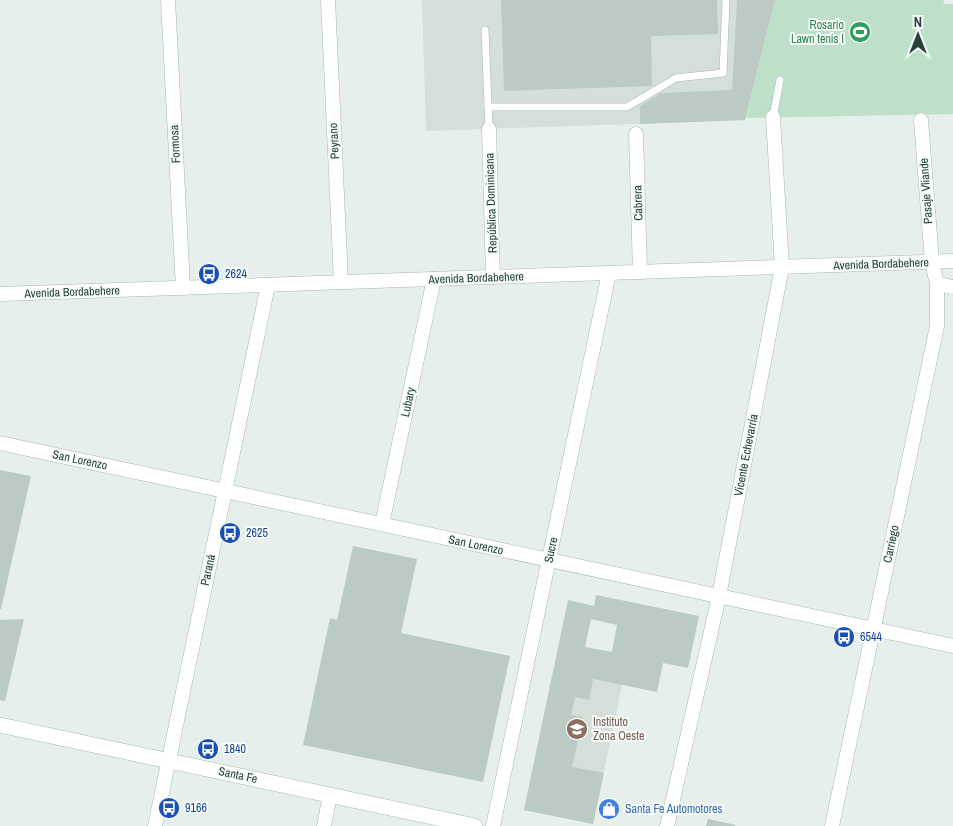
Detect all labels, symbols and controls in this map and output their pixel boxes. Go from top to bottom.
north arrow [893,10,943,60]
text: N [914,13,922,31]
place label: Rosario Lawn tenis I [791,17,844,47]
sports icon: Rosario Lawn tenis I [848,20,872,44]
street label: Peyrano [325,122,343,160]
street label: Formosa [166,124,184,164]
street label: República Dominicana [481,152,501,253]
street label: Pasaje Vliande [916,157,936,225]
street label: Cabrera [629,184,647,221]
street label: Avenida Bordabehere [832,254,929,274]
bus stop icon: 2624 [197,262,221,286]
place label: 2624 [225,266,247,282]
street label: Avenida Bordabehere [427,268,524,288]
street label: Avenida Bordabehere [23,282,120,302]
street label: Lubary [397,386,419,418]
street label: Vicente Echevarría [730,412,762,498]
street label: San Lorenzo [51,446,109,474]
bus stop icon: 2625 [218,521,242,545]
street label: Carriego [879,524,903,564]
place label: 2625 [246,525,268,541]
street label: San Lorenzo [447,531,505,559]
street label: Sucre [541,536,561,564]
street label: Paraná [197,552,219,587]
bus stop icon: 6544 [832,625,856,649]
place label: 6544 [860,629,882,645]
place label: Instituto Zona Oeste [593,714,644,744]
school or university icon: Instituto Zona Oeste [565,717,589,741]
bus stop icon: 1840 [196,737,220,761]
place label: 1840 [224,741,246,757]
street label: Santa Fe [217,763,259,787]
bus stop icon: 9166 [157,796,181,820]
shop icon: Santa Fe Automotores [597,797,621,821]
place label: 9166 [185,800,207,816]
place label: Santa Fe Automotores [625,801,723,817]

